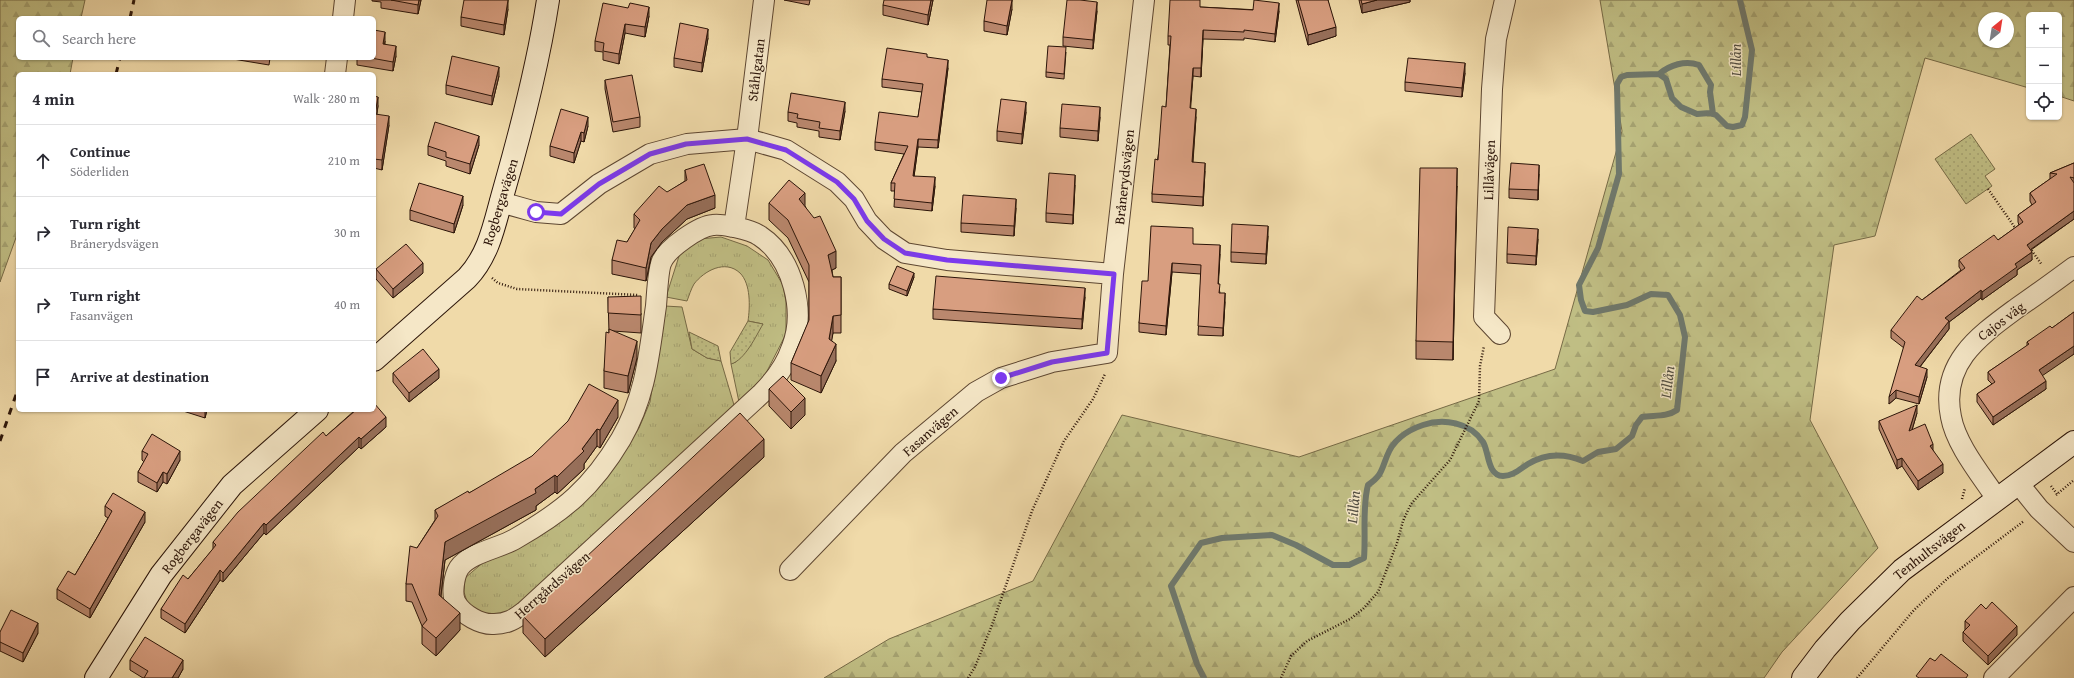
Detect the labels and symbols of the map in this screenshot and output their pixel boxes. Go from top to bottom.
north arrow [1978,12,2014,48]
street label: Ståhlgatan [742,37,770,103]
water label: Lillån [1725,43,1746,77]
street label: Brånerydsvägen [1109,128,1139,226]
street label: Lillåvägen [1478,139,1500,200]
street label: Rogbergavägen [477,156,523,248]
route start [527,203,545,221]
street label: Cajos väg [1973,297,2029,345]
water label: Lillån [1654,364,1679,400]
route end [992,369,1010,387]
street label: Fasanvägen [898,401,962,461]
water label: Lillån [1341,489,1365,525]
street label: Rogbergavägen [156,494,228,578]
street label: Tenhultsvägen [1889,515,1969,585]
street label: Herrgårdsvägen [510,546,594,624]

